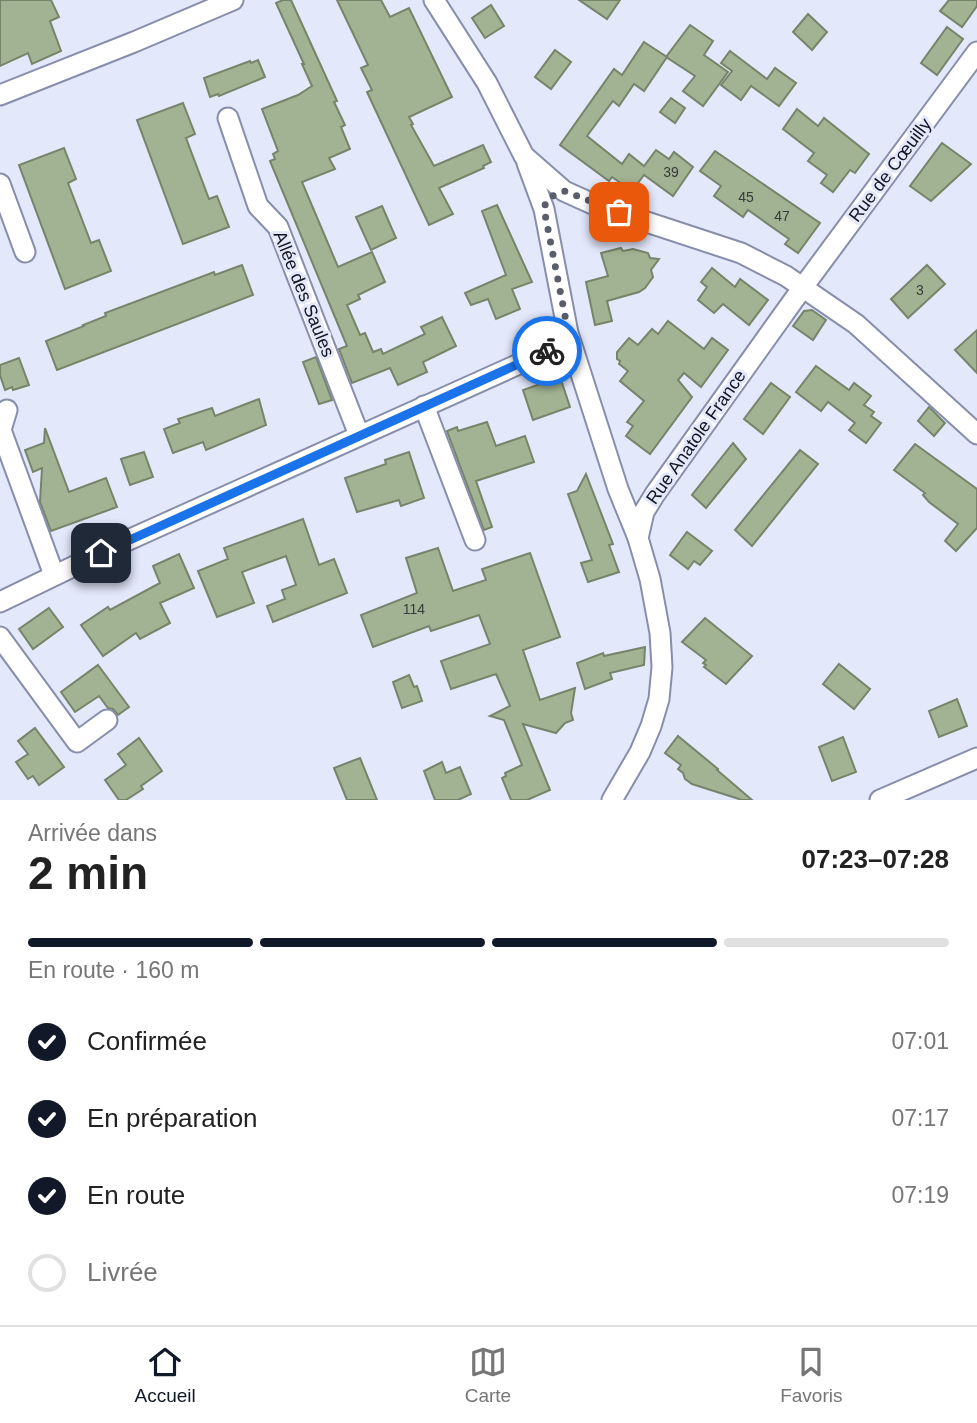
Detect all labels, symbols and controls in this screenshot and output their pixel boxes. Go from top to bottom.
street label: Rue de Cœuilly [845,114,935,226]
house number: 39 [663,164,679,180]
pin [589,182,649,242]
house number: 45 [738,189,754,205]
icon: bag [600,193,638,231]
house number: 47 [774,208,790,224]
street label: Allée des Saules [270,228,338,360]
house number: 3 [916,282,924,298]
courier [512,316,582,386]
icon: bike [528,332,566,370]
street label: Rue Anatole France [642,366,750,508]
pin [71,523,131,583]
icon: home [82,534,120,572]
house number: 114 [403,601,425,617]
text: Arrivée dans [28,820,157,846]
text: 07:23–07:28 [802,844,949,874]
text: 2 min [28,847,148,899]
text: En route · 160 m [28,957,199,983]
icon: check [28,1023,66,1061]
text: Confirmée [87,1026,207,1056]
text: 07:01 [891,1028,949,1054]
icon: check [28,1100,66,1138]
text: En préparation [87,1103,258,1133]
text: 07:17 [891,1105,949,1131]
icon: check [28,1177,66,1215]
text: En route [87,1180,185,1210]
text: 07:19 [891,1182,949,1208]
text: Livrée [87,1257,158,1287]
tab: Accueil [134,1343,196,1407]
tab: Carte [465,1343,511,1407]
tab: Favoris [780,1343,842,1407]

